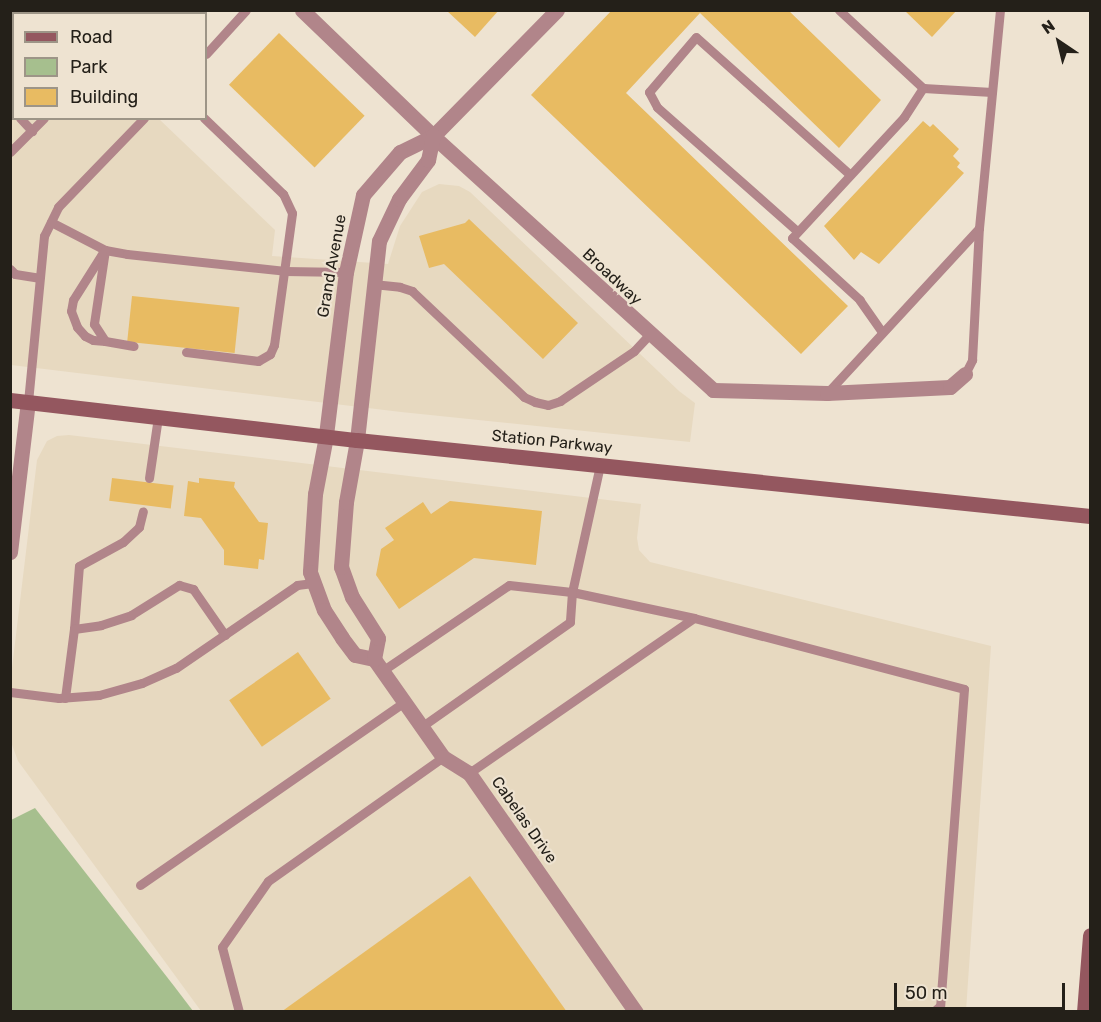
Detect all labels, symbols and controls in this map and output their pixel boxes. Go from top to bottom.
legend [12,12,207,120]
north arrow [1029,12,1089,72]
text: N [1038,16,1059,38]
text: Road [70,26,113,48]
text: Park [70,56,107,78]
text: Building [70,86,138,108]
street label: Grand Avenue [313,213,351,319]
street label: Broadway [578,245,646,309]
street label: Station Parkway [491,426,613,458]
street label: Cabelas Drive [487,773,561,867]
scale bar [897,971,1068,1009]
text: 50 m [905,982,948,1004]

